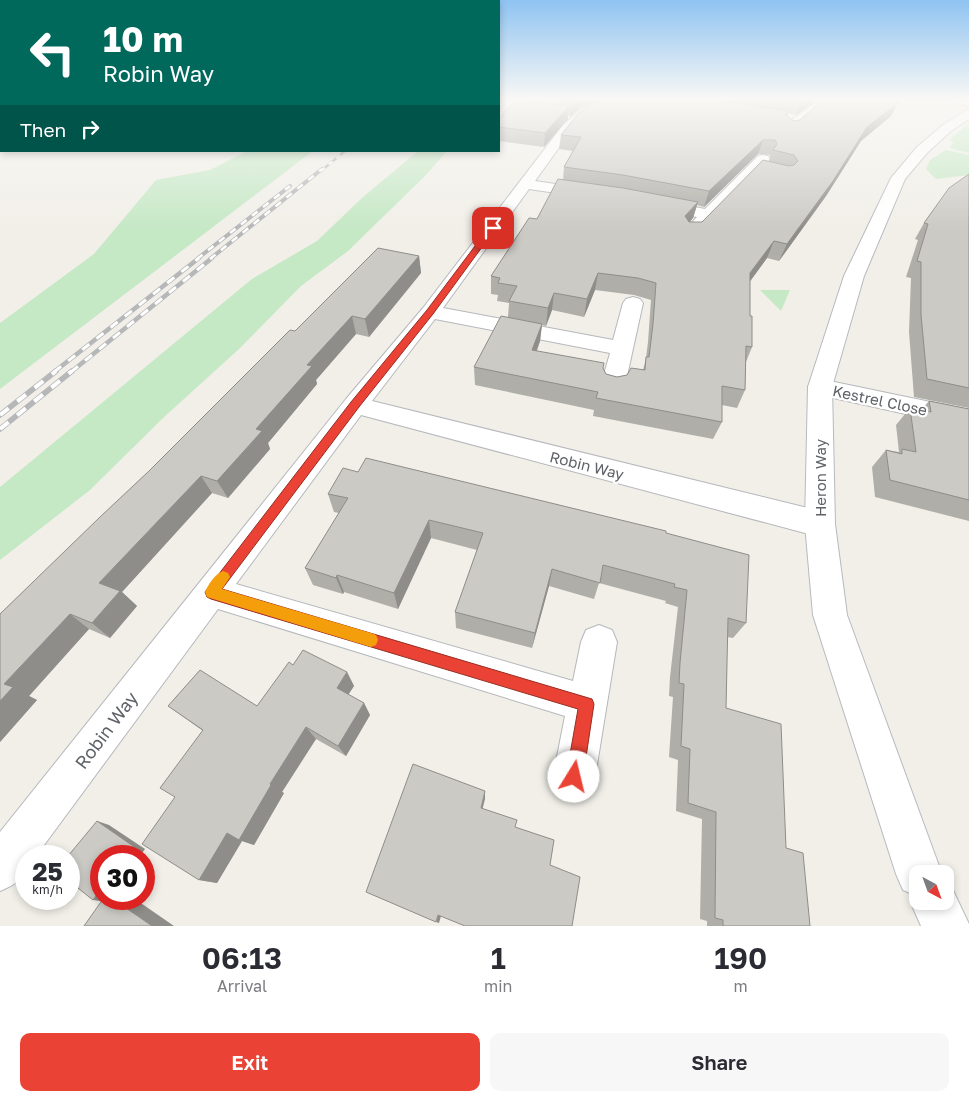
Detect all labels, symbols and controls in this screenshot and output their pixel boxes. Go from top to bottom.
text: 10 m [103,18,183,60]
icon: left [20,20,85,85]
text: Robin Way [103,60,214,87]
icon: right [76,115,104,143]
text: Then [20,118,66,141]
pin [472,207,514,249]
icon: arrive [479,214,507,242]
street label: Kestrel Close [831,381,929,419]
street label: Heron Way [811,438,829,517]
street label: Robin Way [548,447,626,483]
street label: Robin Way [70,687,142,773]
position arrow [547,750,599,802]
speed limit sign: 30 [90,845,155,910]
text: 25 [32,856,63,887]
north arrow [909,865,954,910]
map controls [909,865,954,910]
text: km/h [32,882,63,897]
text: 06:13 [202,940,282,976]
text: 1 [491,940,506,976]
text: 190 [714,940,767,976]
text: Arrival [217,976,267,996]
text: min [484,976,512,996]
text: m [734,976,748,996]
button: Exit [20,1033,480,1091]
button: Share [490,1033,949,1091]

